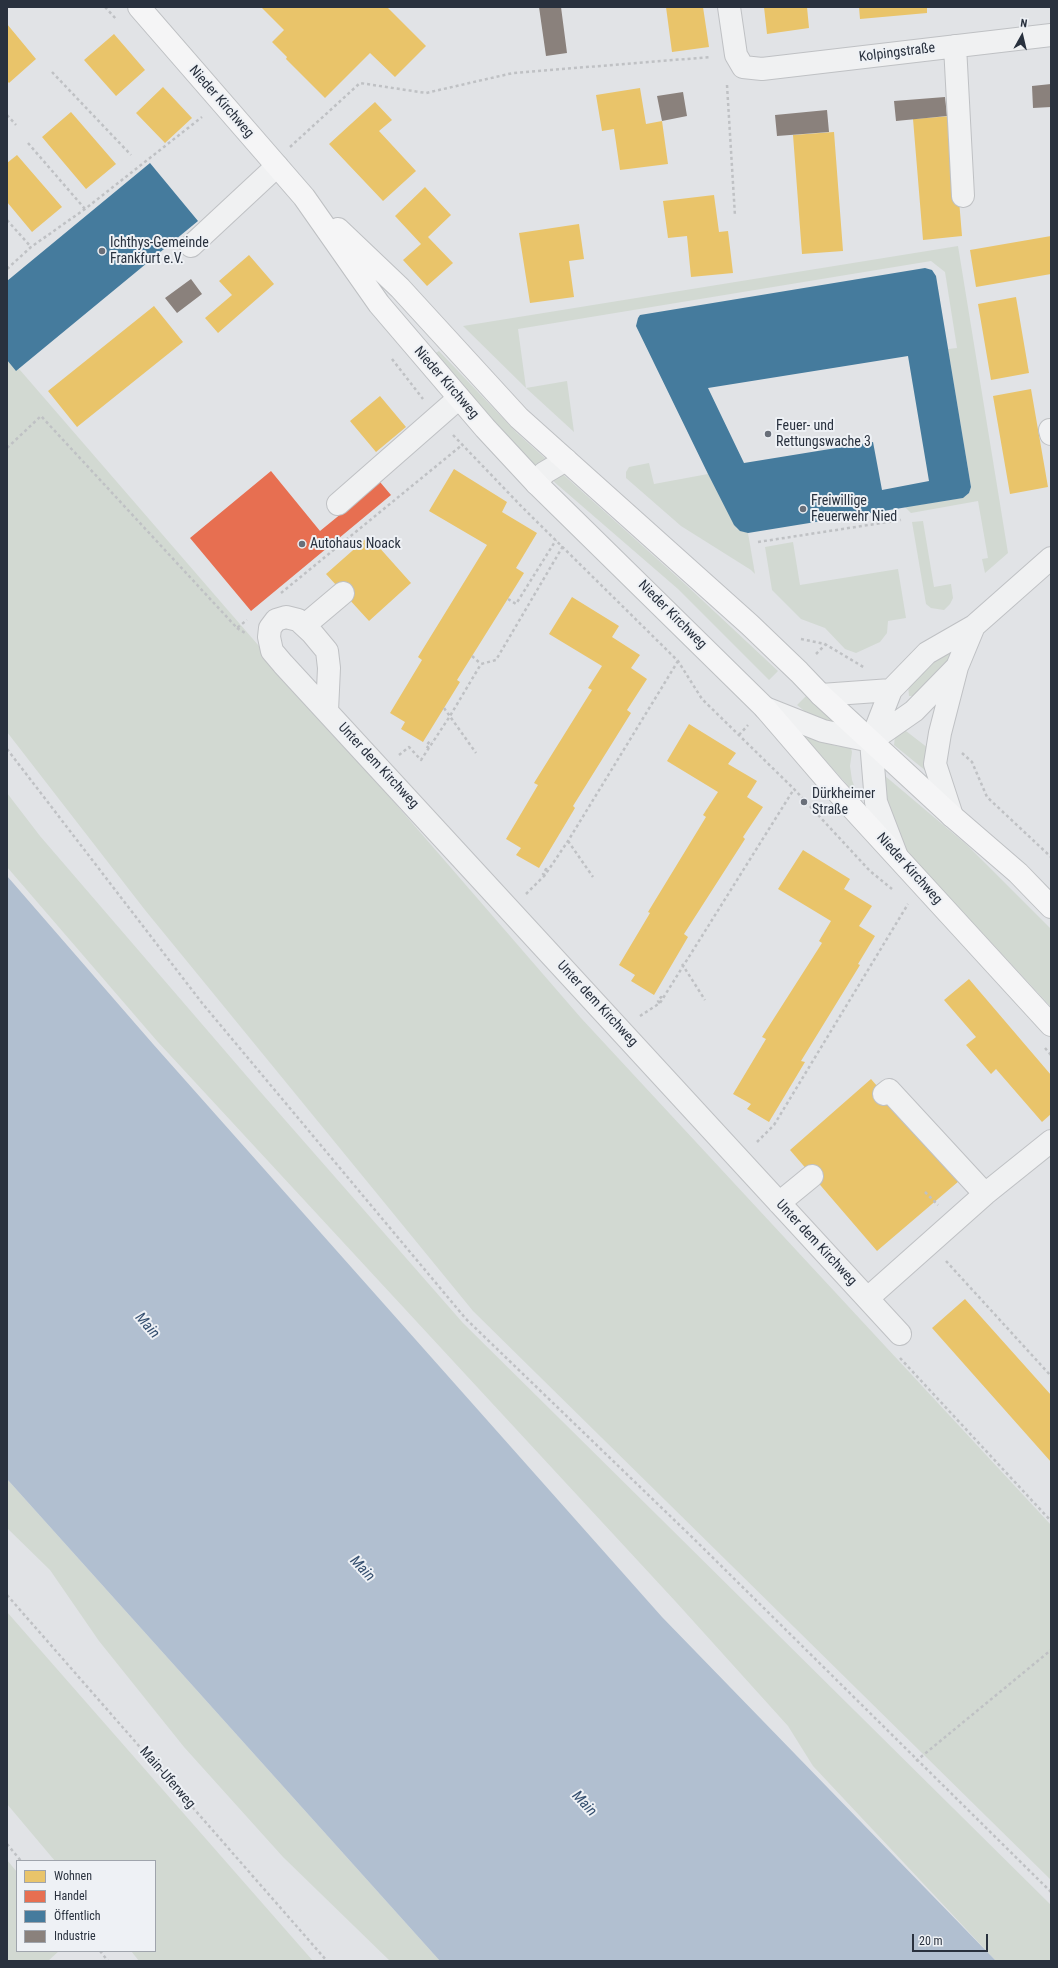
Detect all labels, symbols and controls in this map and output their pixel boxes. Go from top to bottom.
north arrow [1002,16,1042,56]
text: N [1019,17,1028,31]
street label: Kolpingstraße [858,40,936,66]
street label: Nieder Kirchweg [185,62,257,142]
place label: Ichthys-Gemeinde Frankfurt e.V. [110,235,209,268]
marker: Ichthys-Gemeinde Frankfurt e.V. [97,246,107,256]
street label: Nieder Kirchweg [410,343,482,423]
place label: Feuer- und Rettungswache 3 [776,418,871,450]
marker: Feuer- und Rettungswache 3 [763,429,773,439]
place label: Freiwillige Feuerwehr Nied [811,493,897,526]
marker: Freiwillige Feuerwehr Nied [798,504,808,514]
place label: Autohaus Noack [310,536,401,552]
marker: Autohaus Noack [297,539,307,549]
street label: Nieder Kirchweg [634,577,710,653]
street label: Unter dem Kirchweg [334,720,422,812]
place label: Dürkheimer Straße [812,786,875,818]
marker: Dürkheimer Straße [799,797,809,807]
street label: Nieder Kirchweg [873,830,945,908]
street label: Unter dem Kirchweg [553,958,641,1050]
street label: Unter dem Kirchweg [772,1197,860,1289]
water label: Main [131,1309,163,1343]
water label: Main [346,1552,378,1586]
street label: Main-Uferweg [136,1744,198,1812]
water label: Main [568,1787,600,1821]
legend [16,1860,156,1952]
text: Wohnen [54,1869,92,1883]
text: Handel [54,1889,87,1903]
text: Öffentlich [54,1909,101,1923]
scale bar [914,1926,990,1952]
text: Industrie [54,1929,96,1943]
text: 20 m [919,1934,943,1948]

